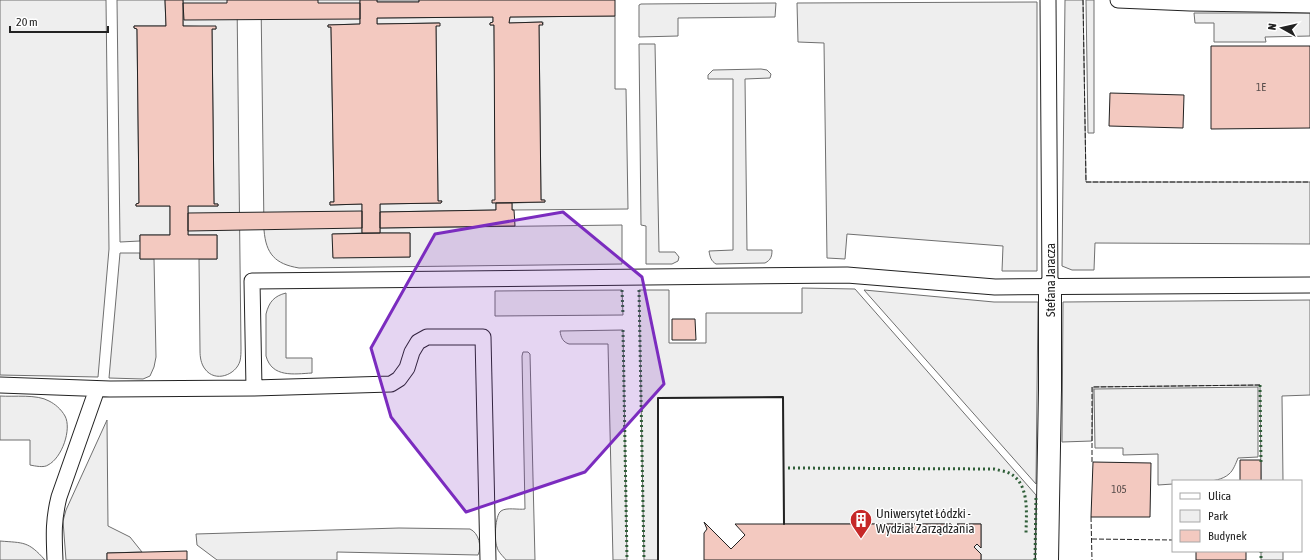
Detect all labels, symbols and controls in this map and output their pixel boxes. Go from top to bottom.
scale bar [10,8,108,34]
north arrow [1262,8,1302,48]
text: 20 m [16,15,38,29]
text: N [1266,23,1278,31]
house number: 1E [1256,81,1266,93]
street label: Stefana Jaracza [1043,243,1058,317]
legend [1172,480,1302,552]
house number: 105 [1111,483,1127,495]
text: Ulica [1208,489,1231,503]
place label: Uniwersytet Łódzki - Wydział Zarządzania [876,506,974,536]
building icon: Uniwersytet Łódzki - Wydział Zarządzania [848,507,874,540]
text: Park [1208,509,1229,523]
text: Budynek [1208,529,1247,543]

